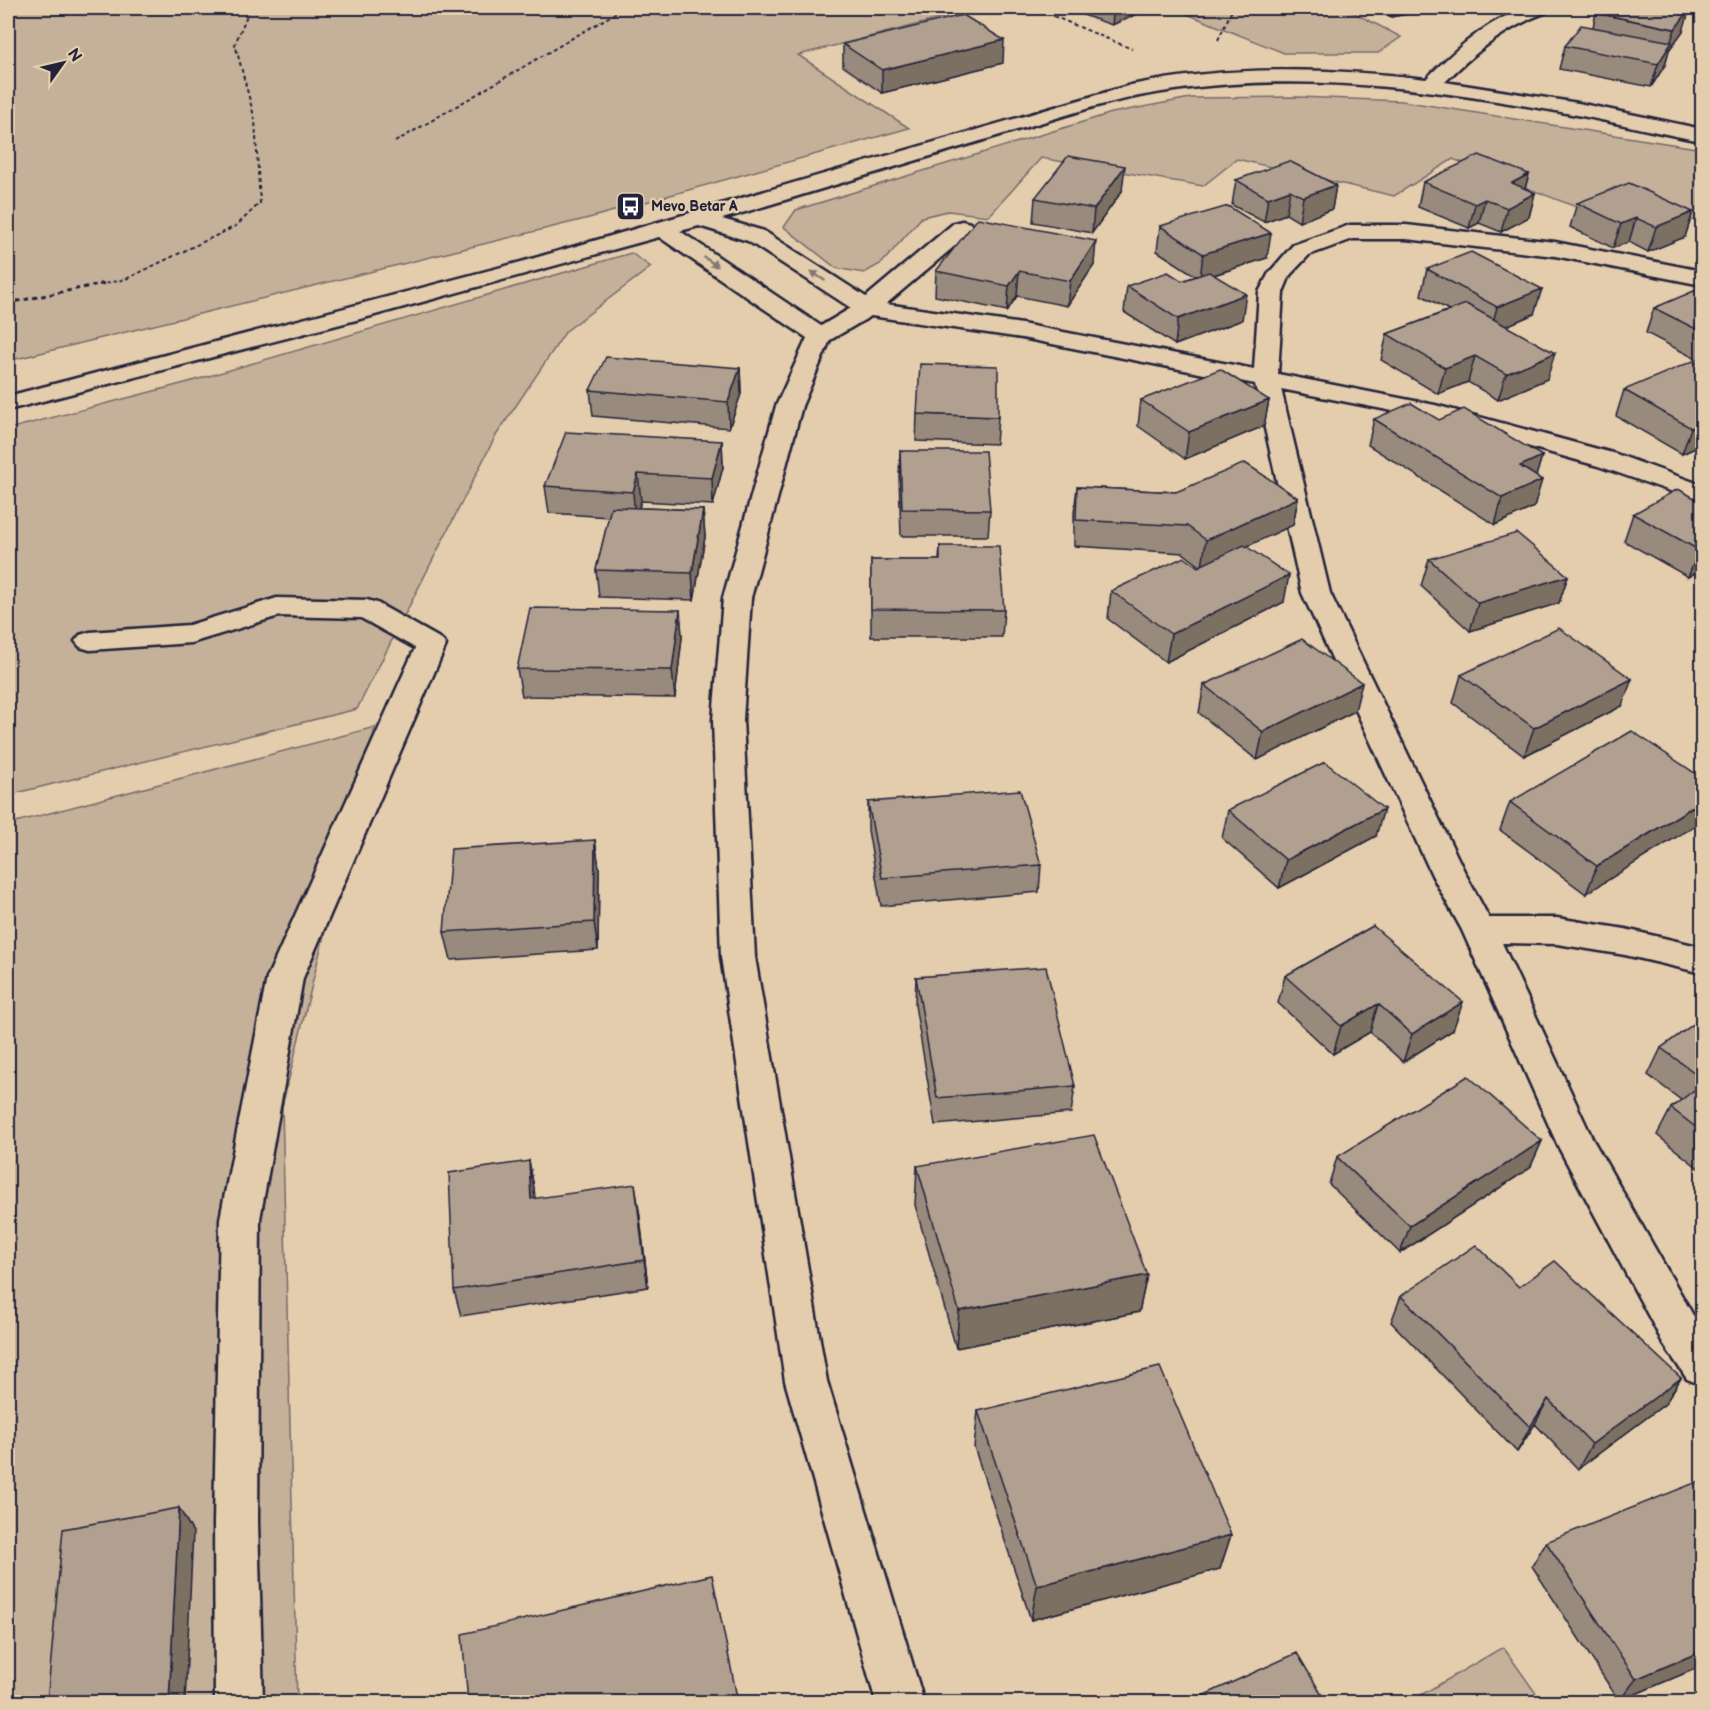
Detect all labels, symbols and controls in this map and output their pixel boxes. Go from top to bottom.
north arrow [33,33,93,93]
text: N [63,45,85,66]
bus stop icon: Mevo Betar A [614,190,646,222]
place label: Mevo Betar A [651,198,738,215]
one-way arrow [702,256,718,268]
one-way arrow [810,270,826,282]

